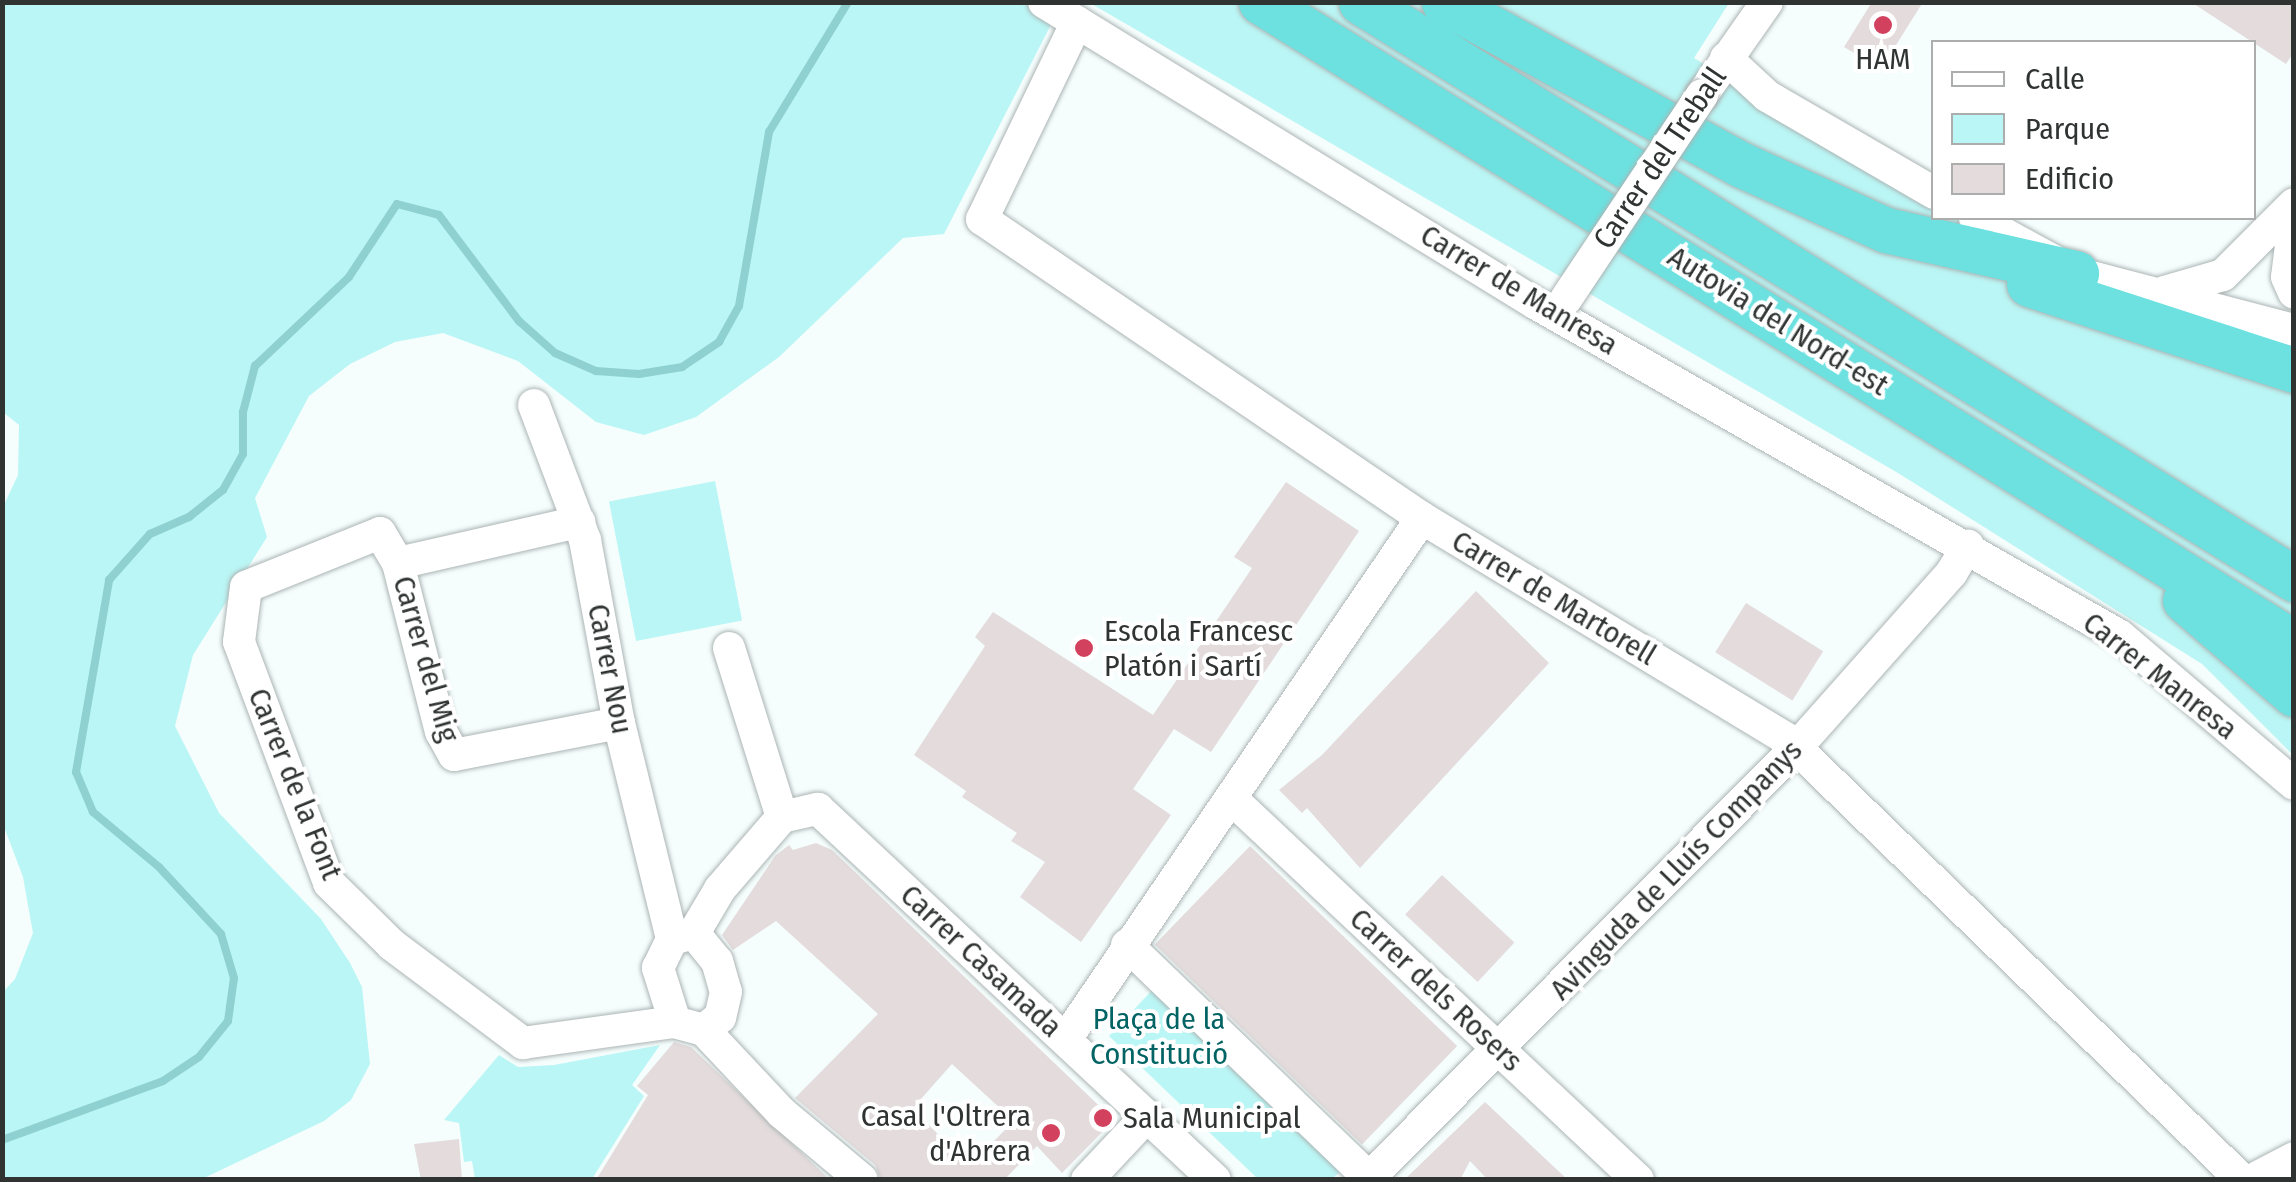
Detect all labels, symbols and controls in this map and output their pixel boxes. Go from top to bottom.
marker: HAM [1872,14,1894,36]
legend [1931,40,2256,220]
place label: HAM [1855,41,1911,77]
street label: Carrer del Treball [1586,60,1734,256]
text: Calle [2025,61,2085,97]
text: Parque [2025,111,2110,147]
text: Edificio [2025,161,2114,197]
street label: Carrer de Manresa [1414,217,1624,363]
street label: Autovia del Nord-est [1661,239,1895,403]
street label: Carrer de Martorell [1445,523,1663,673]
street label: Carrer del Mig [385,572,467,746]
street label: Carrer Nou [580,601,640,737]
street label: Carrer Manresa [2076,605,2244,747]
place label: Escola Francesc Platón i Sartí [1104,613,1293,684]
marker: Escola Francesc Platón i Sartí [1073,637,1095,659]
street label: Carrer de la Font [240,683,350,885]
street label: Avinguda de Lluís Companys [1542,733,1810,1007]
street label: Carrer Casamada [893,877,1069,1045]
street label: Carrer dels Rosers [1342,901,1530,1079]
park label: Plaça de la Constitució [1090,1001,1228,1072]
place label: Casal l'Oltrera d'Abrera [861,1098,1031,1168]
place label: Sala Municipal [1123,1100,1301,1136]
marker: Sala Municipal [1092,1107,1114,1129]
marker: Casal l'Oltrera d'Abrera [1040,1122,1062,1144]

